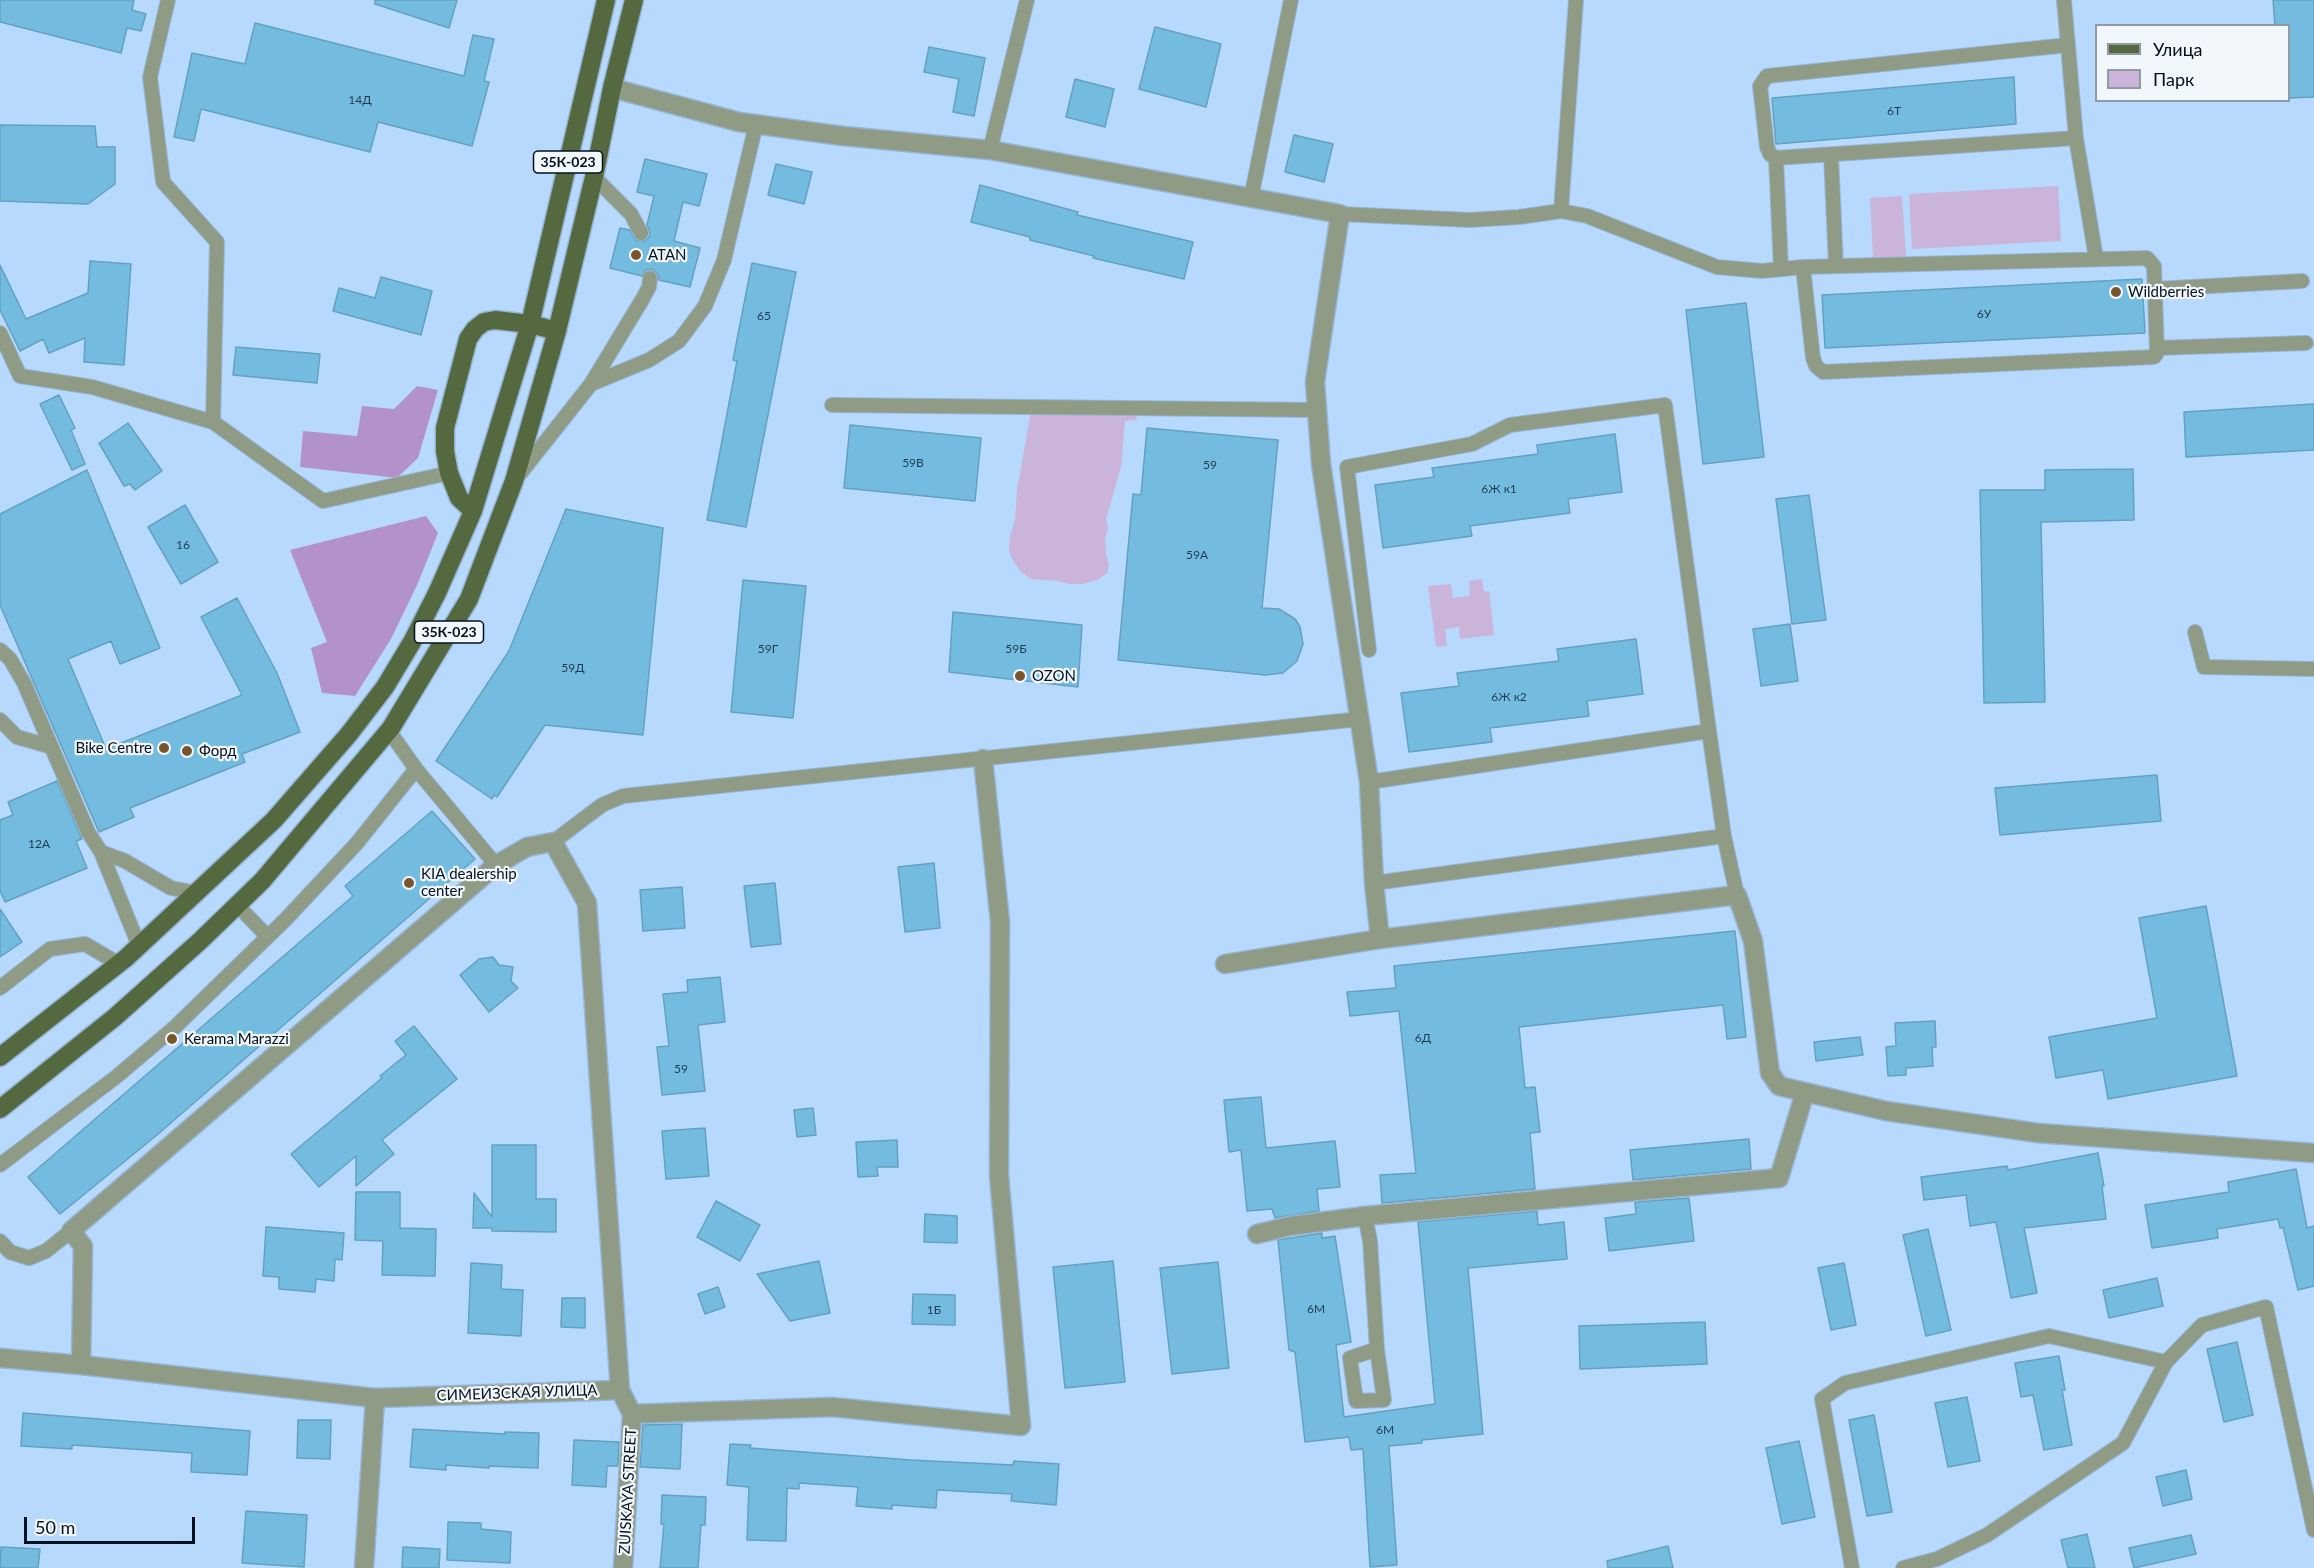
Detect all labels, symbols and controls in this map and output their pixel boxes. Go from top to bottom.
legend [2095,24,2290,102]
text: Улица [2153,38,2203,60]
text: Парк [2153,68,2194,90]
house number: 14Д [348,93,372,107]
house number: 6Т [1887,104,1901,118]
road number: 35К-023 [534,151,602,173]
place label: ATAN [648,246,687,264]
marker: ATAN [629,248,643,262]
place label: Wildberries [2128,283,2204,301]
marker: Wildberries [2109,285,2123,299]
house number: 6У [1977,307,1991,321]
house number: 65 [757,309,771,323]
house number: 59В [902,456,924,470]
house number: 59 [1203,458,1217,472]
house number: 6Ж к1 [1481,482,1517,496]
house number: 16 [176,538,190,552]
house number: 59А [1186,548,1208,562]
road number: 35К-023 [414,621,484,643]
house number: 59Г [758,642,778,656]
house number: 59Б [1005,642,1027,656]
house number: 59Д [561,661,585,675]
place label: OZON [1032,667,1076,685]
marker: OZON [1013,669,1027,683]
house number: 6Ж к2 [1491,690,1527,704]
place label: Bike Centre [75,739,152,757]
marker: Bike Centre [157,741,171,755]
place label: Форд [199,742,237,760]
marker: Форд [180,744,194,758]
house number: 12А [28,837,50,851]
place label: KIA dealership center [421,865,517,900]
marker: KIA dealership center [402,876,416,890]
place label: Kerama Marazzi [184,1030,289,1048]
house number: 6Д [1415,1031,1431,1045]
marker: Kerama Marazzi [165,1032,179,1046]
house number: 59 [674,1062,688,1076]
house number: 6М [1307,1302,1325,1316]
house number: 1Б [927,1303,941,1317]
street label: СИМЕИЗСКАЯ УЛИЦА [436,1381,598,1405]
house number: 6М [1376,1423,1394,1437]
street label: ZUISKAYA STREET [616,1427,640,1555]
scale bar [27,1505,198,1543]
text: 50 m [35,1516,75,1538]

